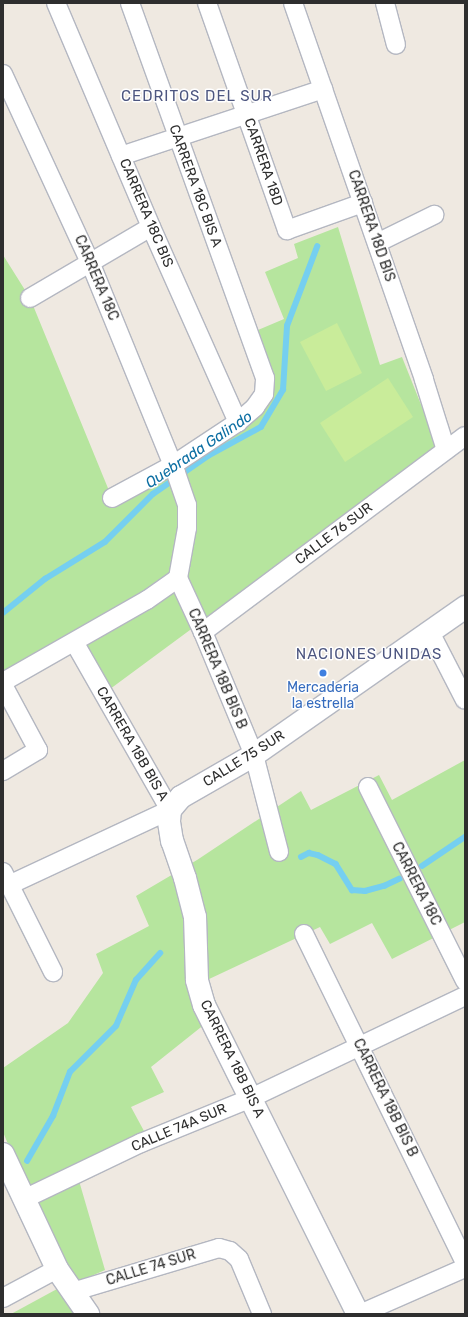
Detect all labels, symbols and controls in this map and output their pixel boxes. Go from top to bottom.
district label: CEDRITOS DEL SUR [121,88,273,106]
street label: CARRERA 18D [240,116,286,208]
street label: CARRERA 18C BIS A [165,122,225,250]
street label: CARRERA 18C BIS [115,156,177,270]
street label: CARRERA 18D BIS [344,168,398,284]
street label: CARRERA 18C [70,233,122,323]
water label: Quebrada Galindo [142,407,256,493]
street label: CALLE 76 SUR [292,499,376,569]
street label: CARRERA 18B BIS B [184,606,250,732]
district label: NACIONES UNIDAS [296,646,442,664]
marker: Mercaderia la estrella [318,668,328,678]
place label: Mercaderia la estrella [287,680,359,712]
street label: CARRERA 18B BIS A [92,684,172,804]
street label: CALLE 75 SUR [200,727,288,791]
street label: CARRERA 18C [388,839,444,929]
street label: CARRERA 18B BIS A [196,997,268,1121]
street label: CARRERA 18B BIS B [349,1036,421,1160]
street label: CALLE 74A SUR [129,1100,229,1156]
street label: CALLE 74 SUR [104,1246,198,1290]

